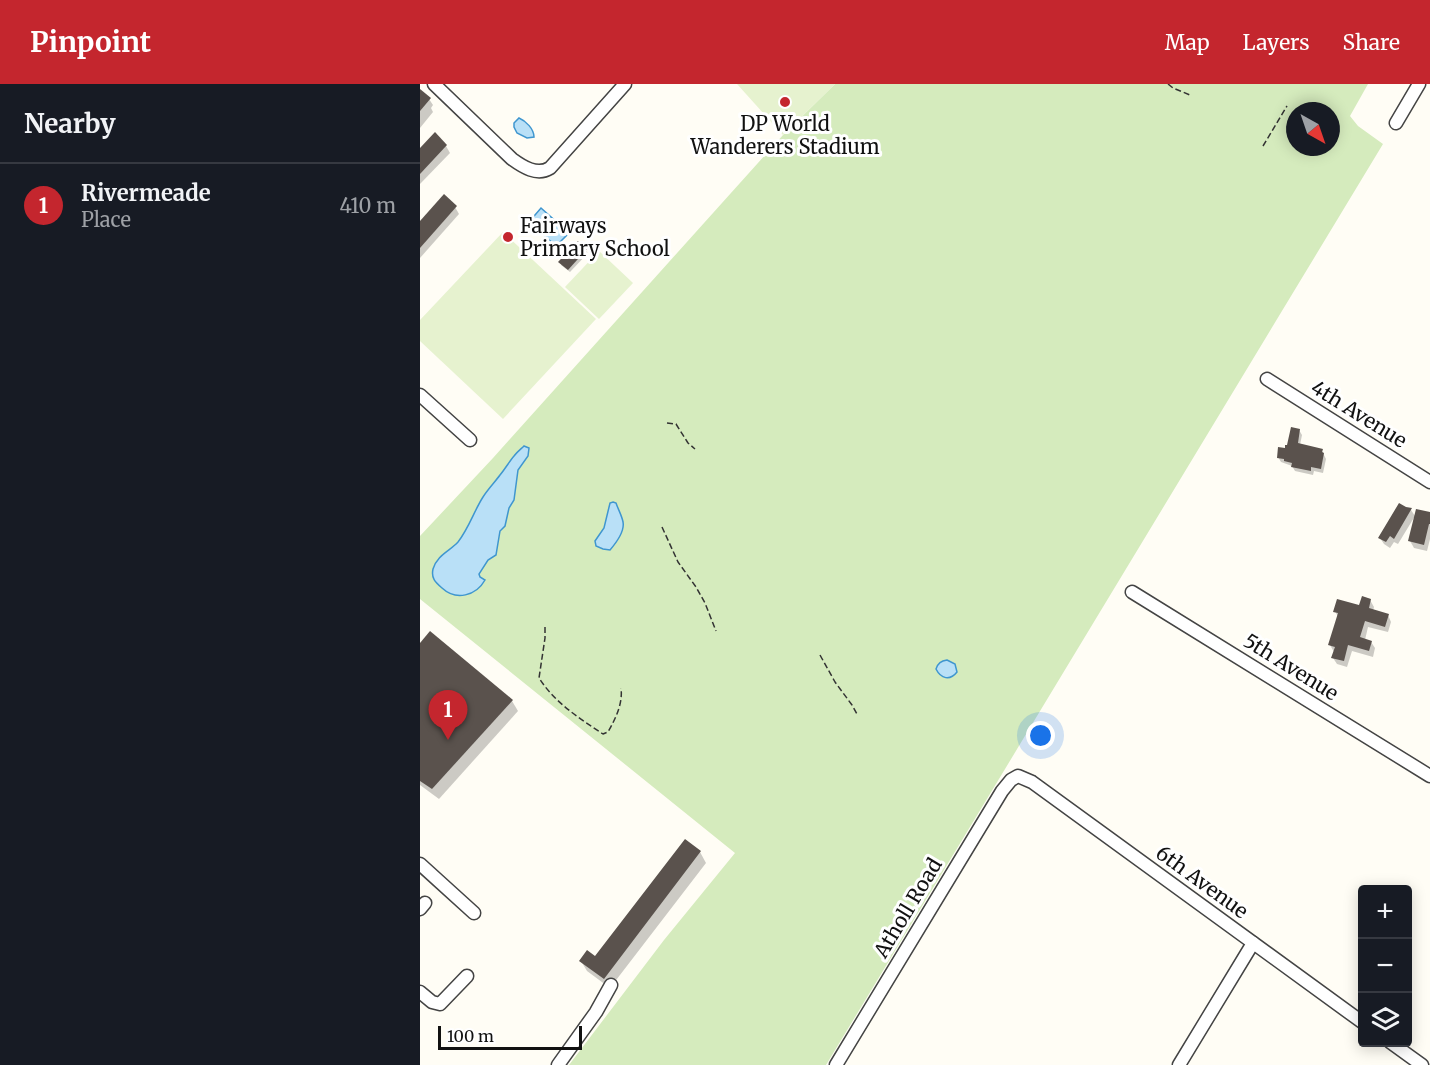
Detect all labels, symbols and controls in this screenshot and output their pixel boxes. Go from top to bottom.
text: Pinpoint [30,24,151,60]
text: Map [1165,29,1210,56]
text: Layers [1243,29,1310,56]
text: Share [1343,29,1400,56]
marker: DP World Wanderers Stadium [778,95,792,109]
north arrow [1286,102,1340,156]
text: Nearby [24,107,116,140]
place label: DP World Wanderers Stadium [689,111,880,159]
text: Rivermeade [81,179,211,207]
text: 1 [39,193,48,218]
text: 410 m [339,193,396,218]
text: Place [81,207,131,232]
place label: Fairways Primary School [520,213,670,261]
marker: Fairways Primary School [501,230,515,244]
street label: 4th Avenue [1307,374,1412,453]
street label: 5th Avenue [1239,628,1343,705]
pin: 1 [429,690,468,740]
your location [1026,721,1055,750]
street label: 6th Avenue [1151,840,1253,923]
street label: Atholl Road [868,853,947,963]
map controls [1358,885,1412,1047]
button: + [1358,885,1412,939]
button: − [1358,939,1412,993]
button: layers [1358,993,1412,1047]
scale bar [438,1023,582,1050]
text: 100 m [447,1026,494,1046]

